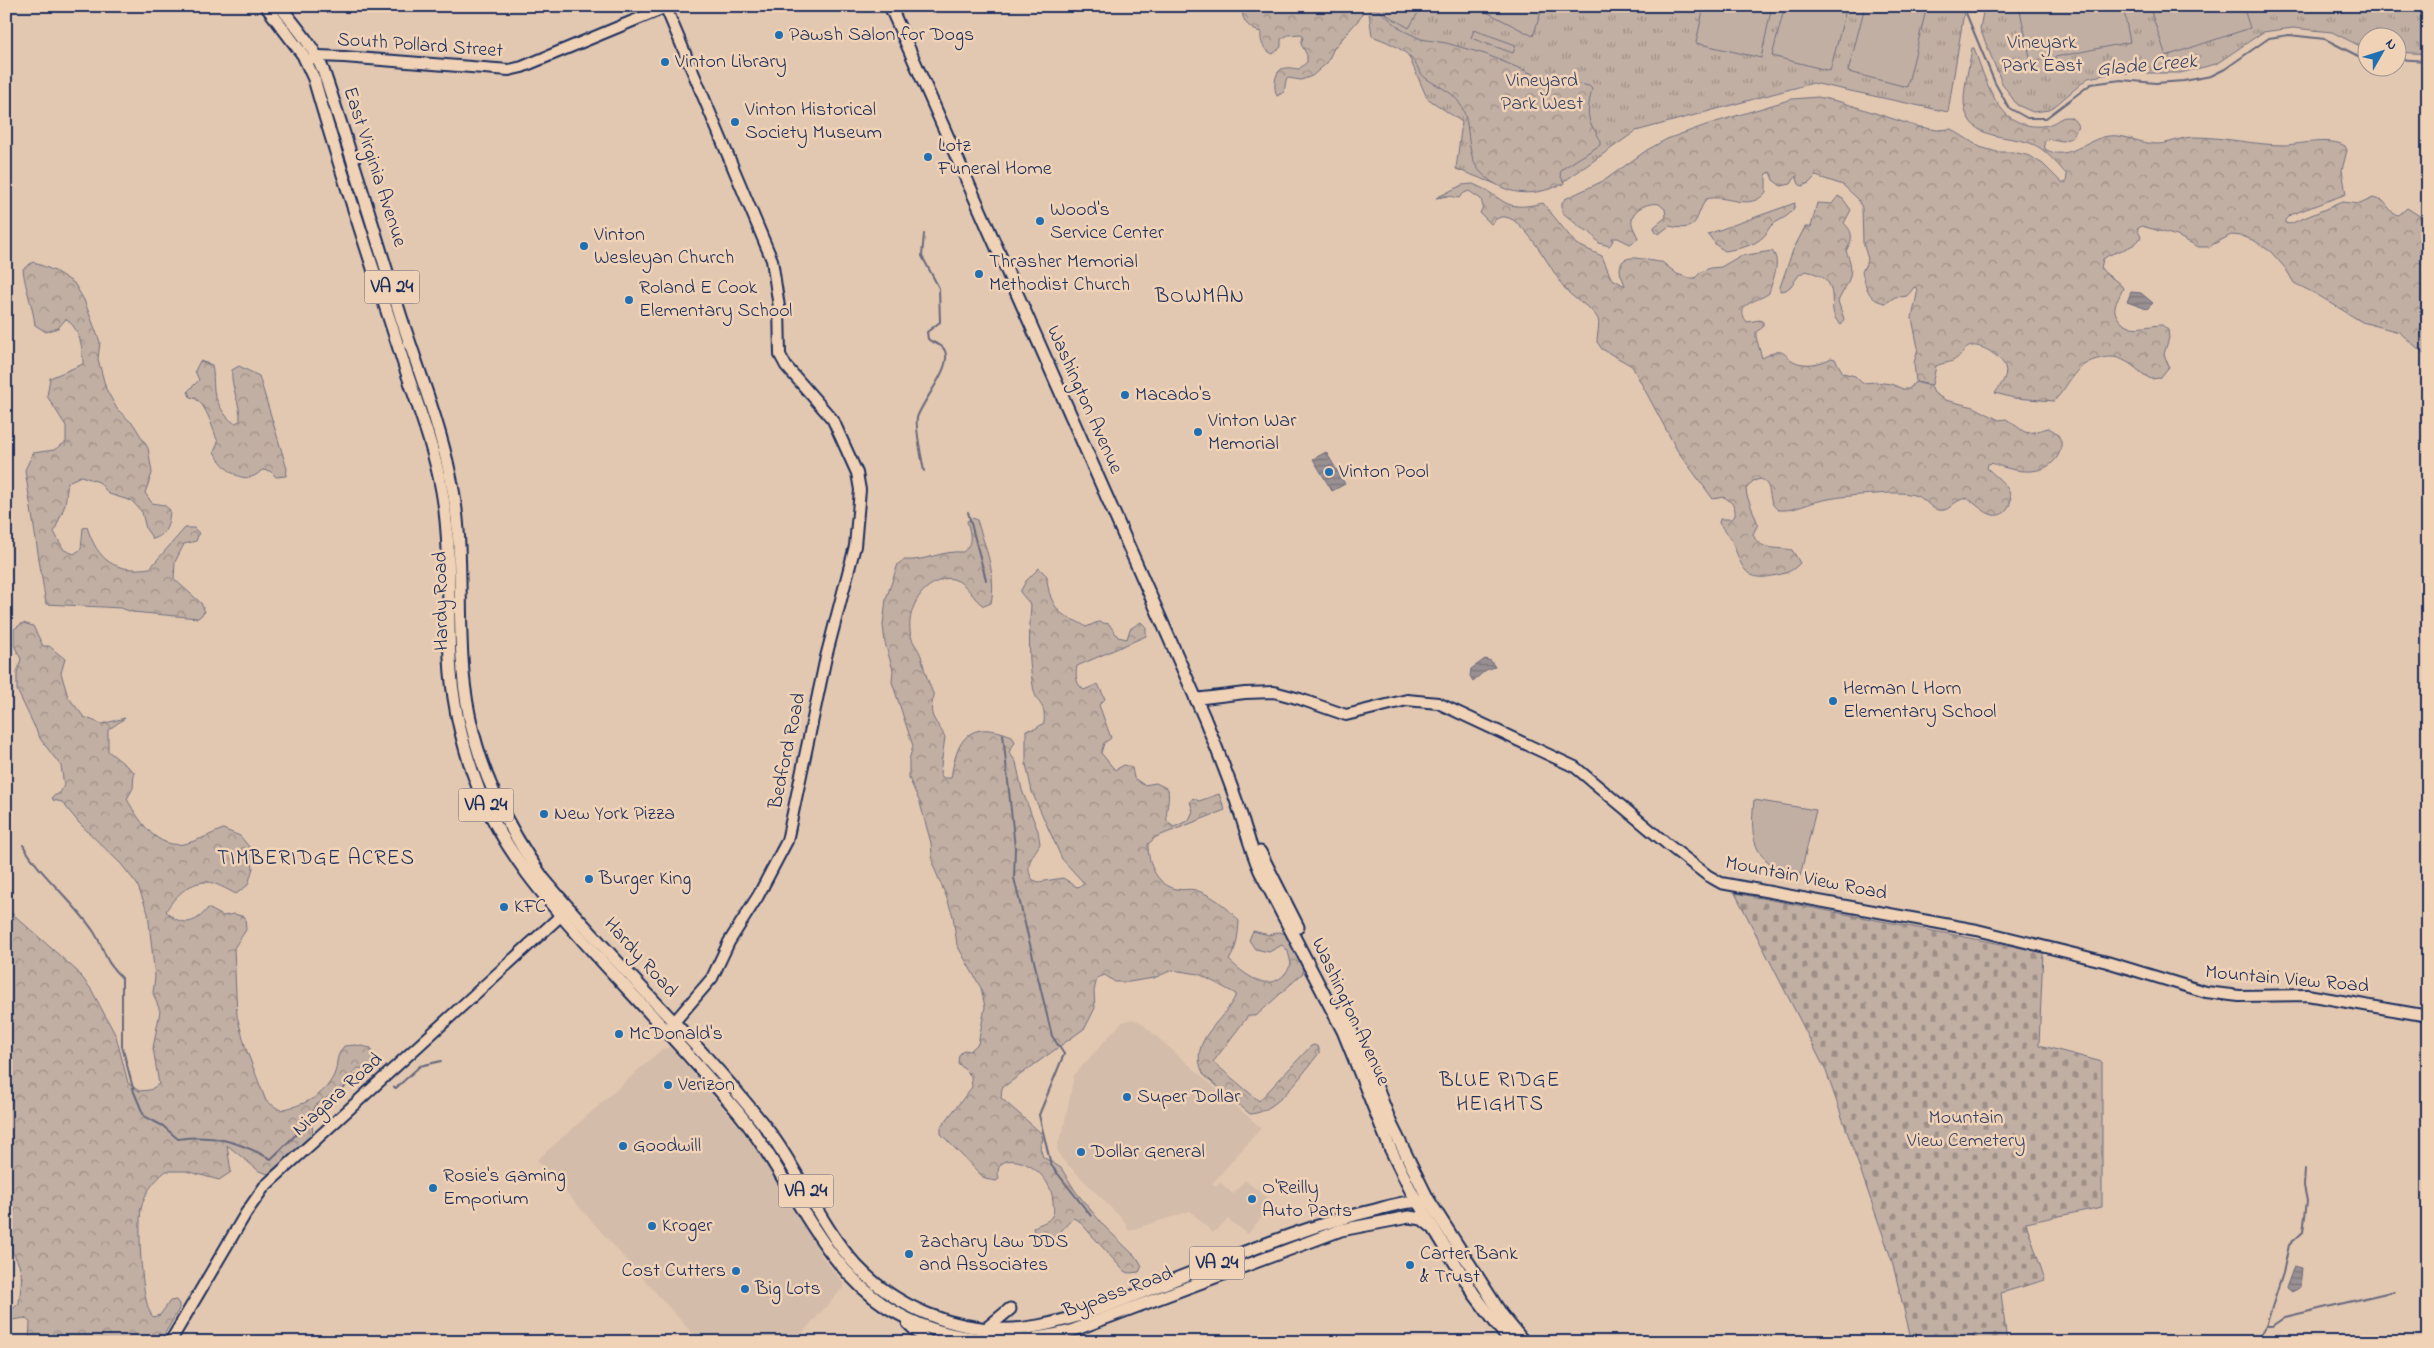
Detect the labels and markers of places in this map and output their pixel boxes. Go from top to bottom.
place label: Pawsh Salon for Dogs [789,21,974,51]
marker: Pawsh Salon for Dogs [773,29,785,41]
place label: Vinton Library [674,48,787,77]
marker: Vinton Library [659,56,671,68]
place label: Vinton Historical Society Museum [744,96,882,148]
marker: Vinton Historical Society Museum [729,116,741,128]
place label: Lotz Funeral Home [937,132,1052,184]
marker: Lotz Funeral Home [922,151,934,163]
place label: Wood's Service Center [1050,196,1165,248]
marker: Wood's Service Center [1034,215,1046,227]
place label: Vinton Wesleyan Church [593,221,734,273]
marker: Vinton Wesleyan Church [578,240,590,252]
place label: Thrasher Memorial Methodist Church [989,248,1138,300]
marker: Thrasher Memorial Methodist Church [973,268,985,280]
place label: Roland E Cook Elementary School [639,274,792,326]
marker: Roland E Cook Elementary School [623,294,635,306]
place label: Macado's [1135,381,1212,410]
marker: Macado's [1119,389,1131,401]
place label: Vinton War Memorial [1207,407,1297,459]
marker: Vinton War Memorial [1192,426,1204,438]
place label: Vinton Pool [1338,458,1429,487]
marker: Vinton Pool [1323,466,1335,478]
place label: Herman L Horn Elementary School [1843,675,1996,727]
marker: Herman L Horn Elementary School [1827,695,1839,707]
place label: New York Pizza [554,800,675,829]
marker: New York Pizza [538,808,550,820]
place label: Burger King [598,865,691,895]
marker: Burger King [583,873,595,885]
place label: KFC [514,893,546,922]
marker: KFC [498,901,510,913]
place label: McDonald's [629,1020,723,1049]
marker: McDonald's [613,1028,625,1040]
place label: Verizon [677,1071,735,1100]
marker: Verizon [662,1079,674,1091]
place label: Super Dollar [1137,1083,1241,1112]
marker: Super Dollar [1121,1091,1133,1103]
place label: Goodwill [633,1132,701,1161]
place label: Dollar General [1090,1138,1205,1167]
marker: Goodwill [617,1140,629,1152]
marker: Dollar General [1075,1146,1087,1158]
place label: Rosie's Gaming Emporium [443,1162,566,1214]
place label: O'Reilly Auto Parts [1262,1174,1352,1226]
marker: Rosie's Gaming Emporium [427,1182,439,1194]
marker: O'Reilly Auto Parts [1246,1193,1258,1205]
place label: Kroger [662,1212,713,1242]
marker: Kroger [646,1220,658,1232]
place label: Zachary Law DDS and Associates [919,1228,1069,1280]
place label: Carter Bank & Trust [1420,1240,1518,1292]
marker: Zachary Law DDS and Associates [903,1248,915,1260]
place label: Cost Cutters [622,1257,726,1286]
marker: Carter Bank & Trust [1404,1259,1416,1271]
marker: Cost Cutters [730,1265,742,1277]
place label: Big Lots [754,1275,821,1305]
marker: Big Lots [739,1283,751,1295]

